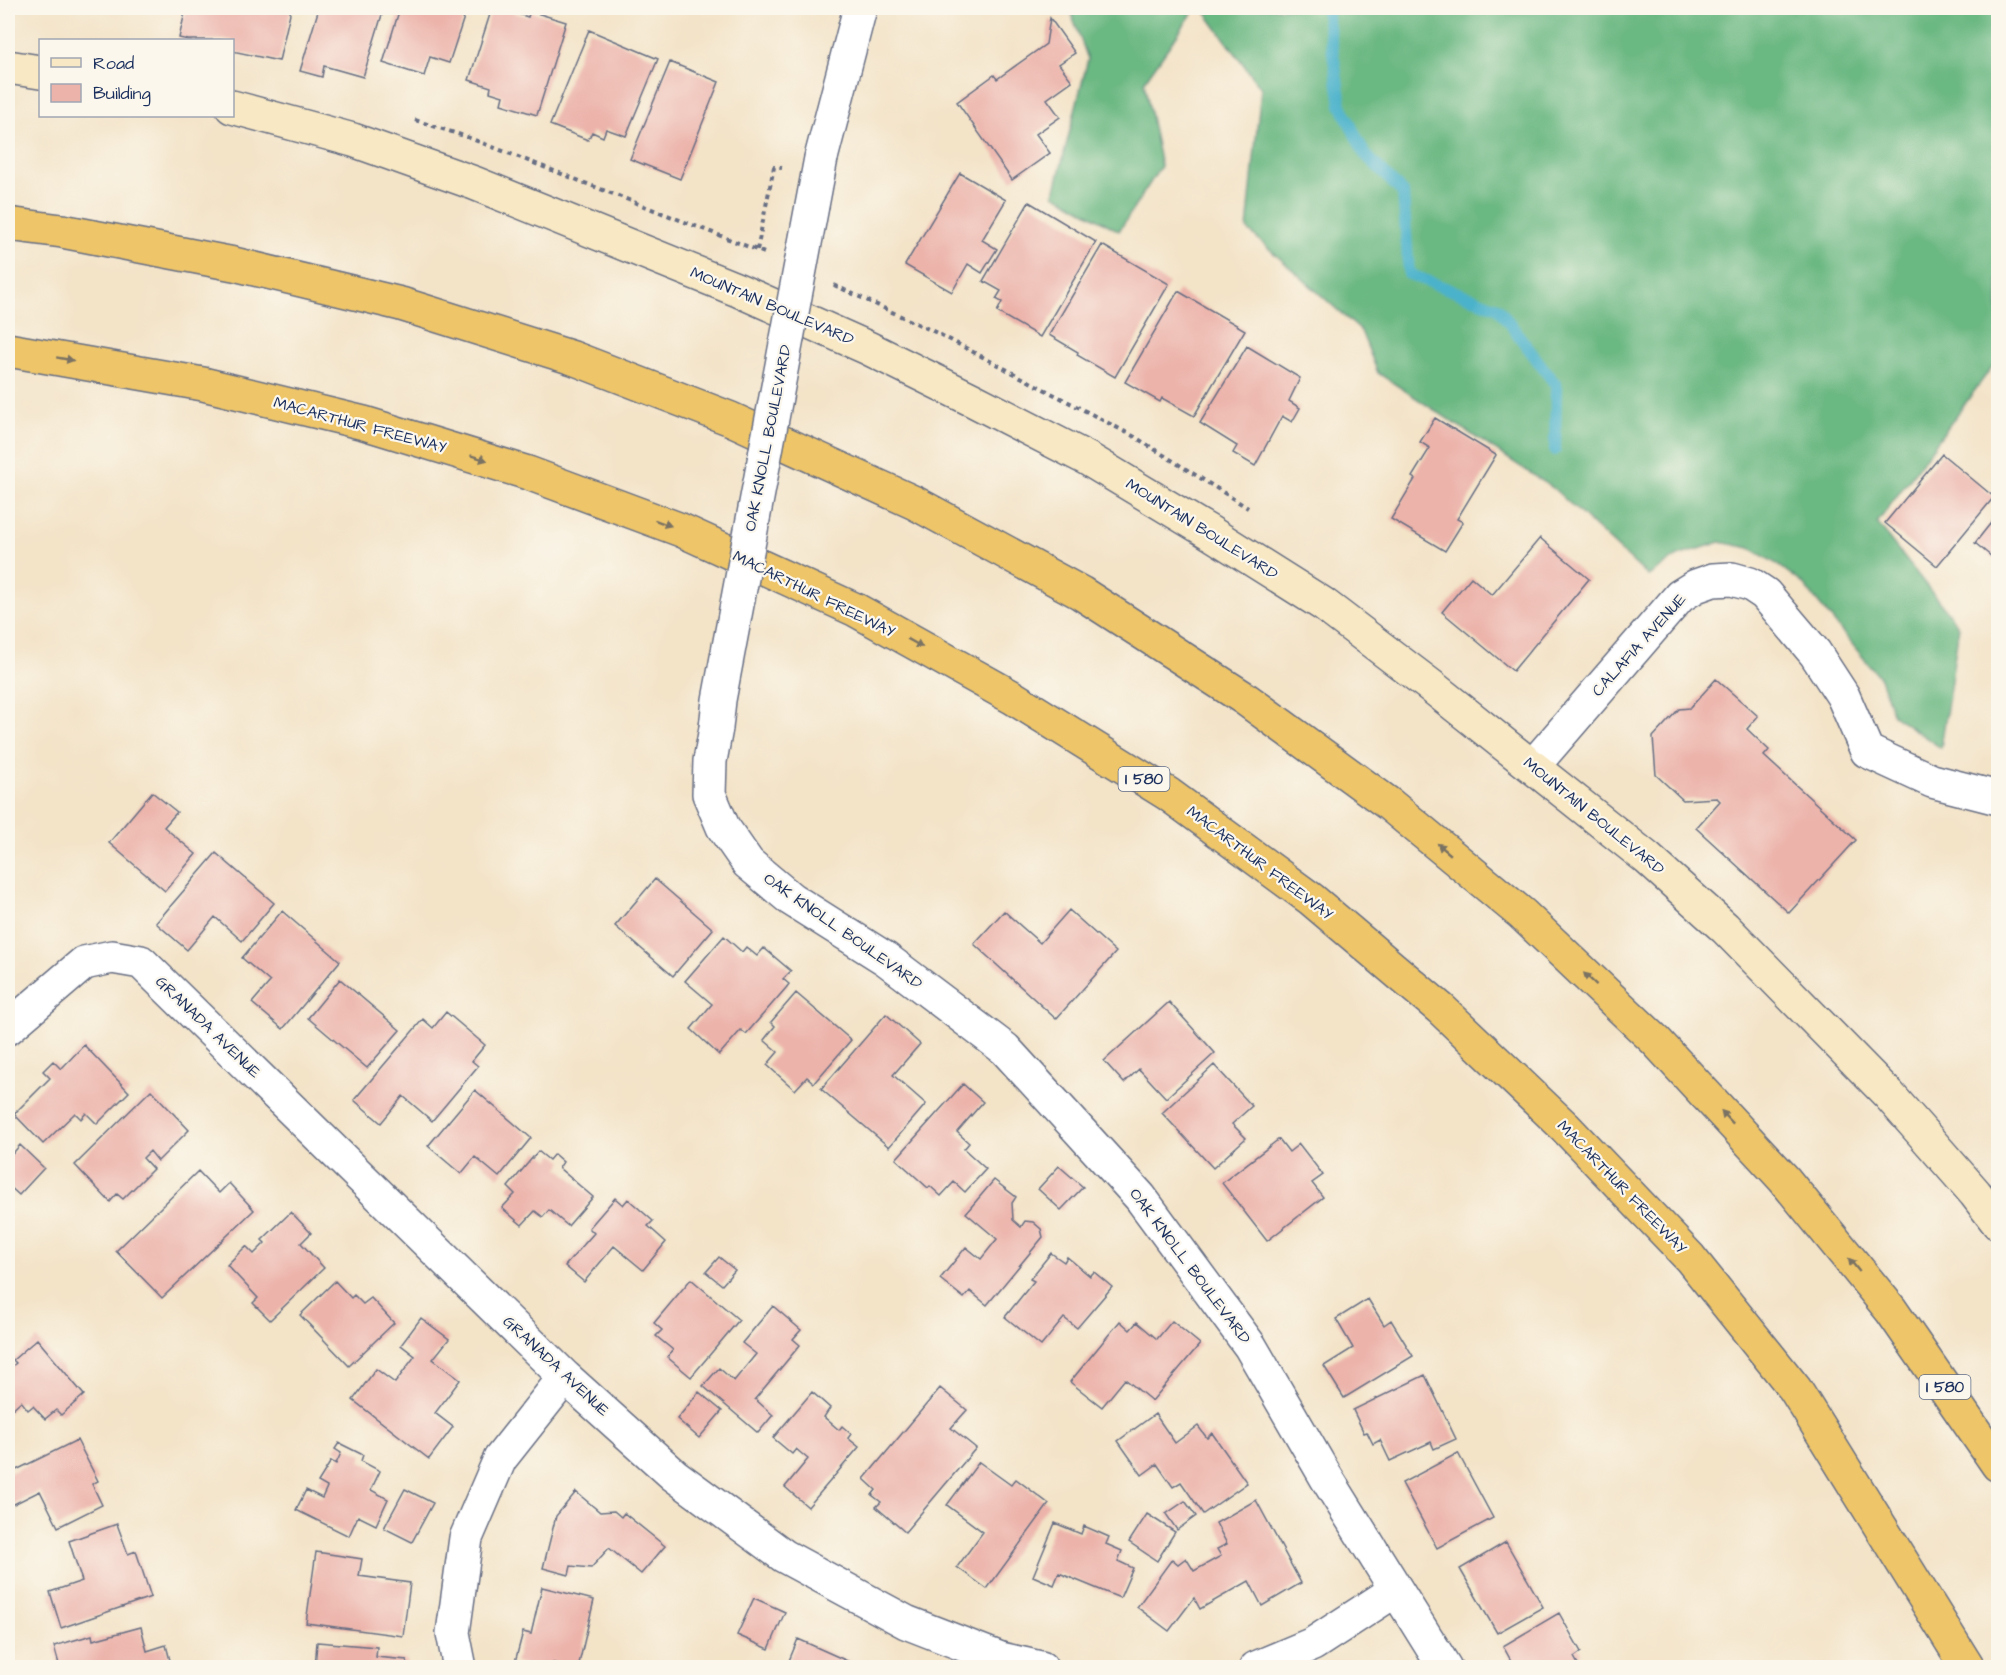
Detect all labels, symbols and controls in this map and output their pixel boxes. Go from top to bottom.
legend [39,39,234,117]
text: Road [93,51,134,76]
text: Building [93,81,151,107]
street label: MOUNTAIN BOULEVARD [687,262,857,350]
street label: OAK KNOLL BOULEVARD [739,343,797,533]
one-way arrow [56,355,75,364]
street label: MACARTHUR FREEWAY [271,391,449,459]
one-way arrow [470,454,488,463]
street label: MOUNTAIN BOULEVARD [1122,473,1282,585]
one-way arrow [654,519,672,529]
street label: MACARTHUR FREEWAY [729,545,899,643]
street label: CALAFIA AVENUE [1587,588,1691,701]
one-way arrow [906,638,923,648]
street label: MOUNTAIN BOULEVARD [1519,752,1669,880]
road number: I 580 [1118,767,1170,791]
street label: MACARTHUR FREEWAY [1182,801,1338,926]
one-way arrow [1436,843,1452,856]
street label: OAK KNOLL BOULEVARD [759,868,927,994]
street label: GRANADA AVENUE [151,971,266,1083]
one-way arrow [1583,972,1597,986]
one-way arrow [1720,1110,1734,1125]
street label: MACARTHUR FREEWAY [1552,1115,1692,1259]
street label: OAK KNOLL BOULEVARD [1124,1184,1256,1348]
one-way arrow [1848,1257,1861,1273]
street label: GRANADA AVENUE [498,1311,614,1422]
road number: I 580 [1920,1375,1970,1399]

